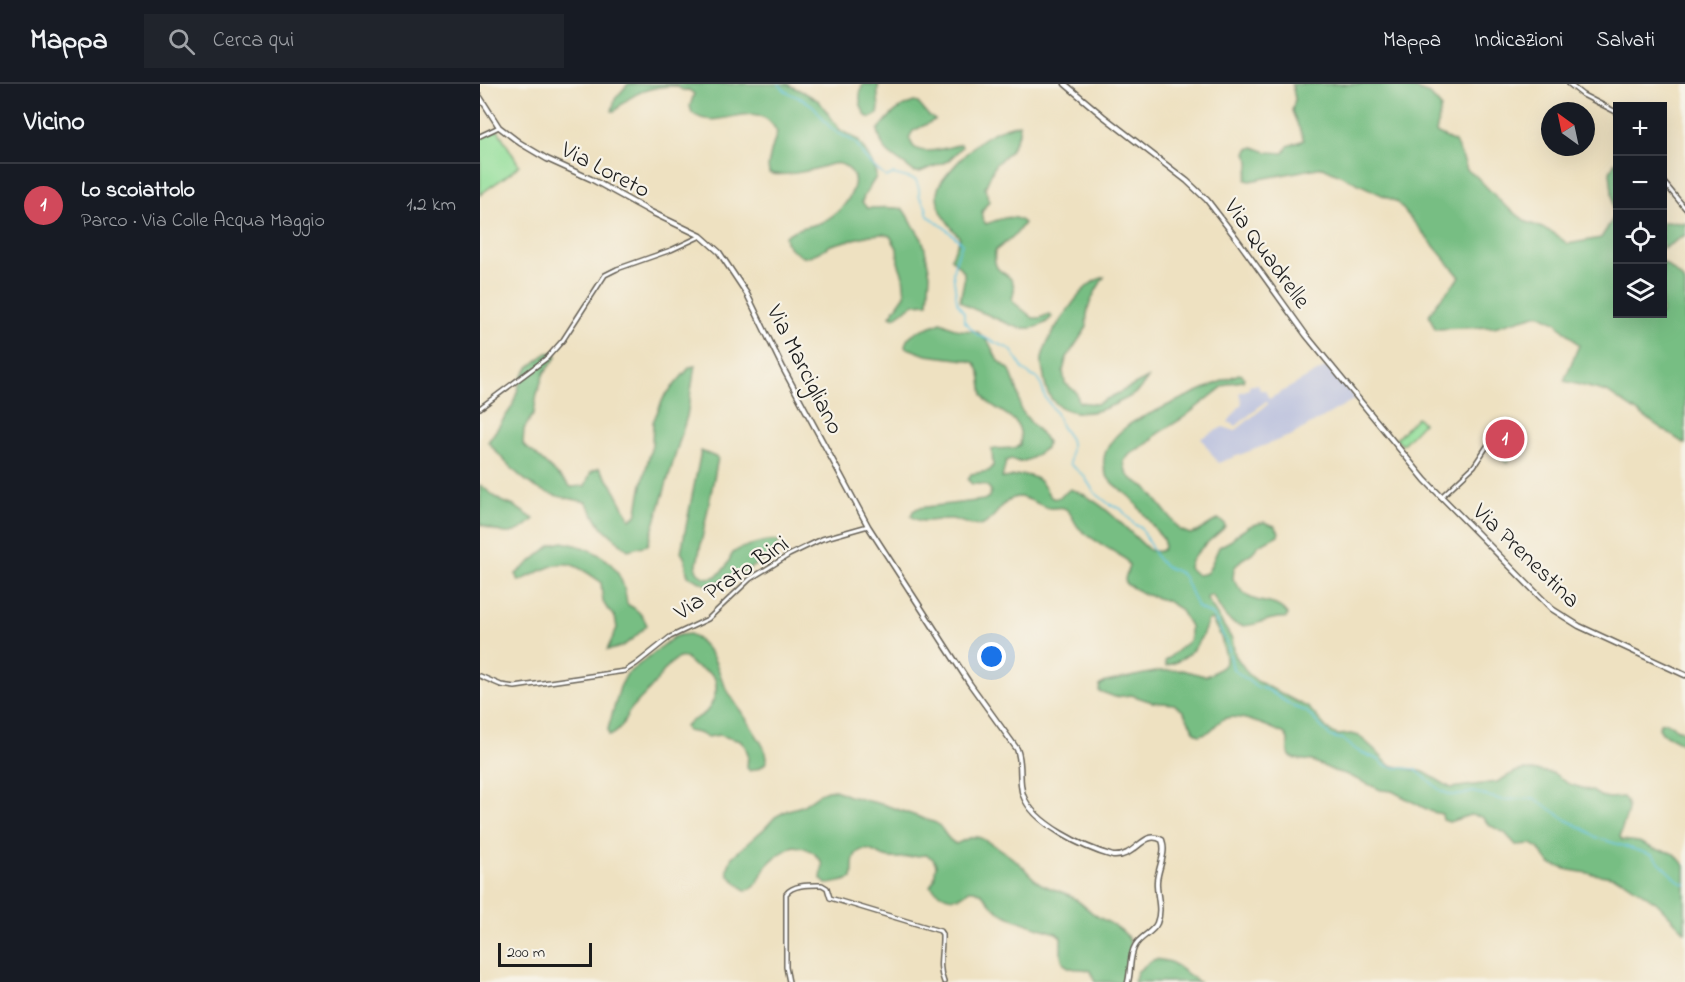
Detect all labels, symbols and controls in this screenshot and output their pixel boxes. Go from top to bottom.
search box [144,14,564,68]
text: Mappa [30,21,108,62]
icon: search [165,25,198,58]
text: Cerca qui [213,25,294,57]
text: Mappa [1383,26,1441,56]
text: Indicazioni [1474,26,1563,56]
text: Salvati [1596,26,1655,56]
north arrow [1541,102,1595,156]
map controls [1613,102,1667,318]
button: + [1613,102,1667,156]
text: Vicino [24,104,85,142]
street label: Via Loreto [553,133,656,209]
button: − [1613,156,1667,210]
text: Lo scoiattolo [81,175,195,207]
text: 1 [40,191,47,220]
text: 1.2 km [406,191,456,220]
street label: Via Quadrelle [1214,191,1318,317]
text: Parco · Via Colle Acqua Maggio [81,207,325,236]
button: locate [1613,210,1667,264]
button: layers [1613,264,1667,318]
street label: Via Marcigliano [756,298,851,441]
pin: 1 [1486,416,1524,462]
street label: Via Prenestina [1463,495,1587,617]
street label: Via Prato Bini [667,528,797,631]
your location [977,642,1006,671]
scale bar [498,940,592,968]
text: 200 m [507,941,545,965]

